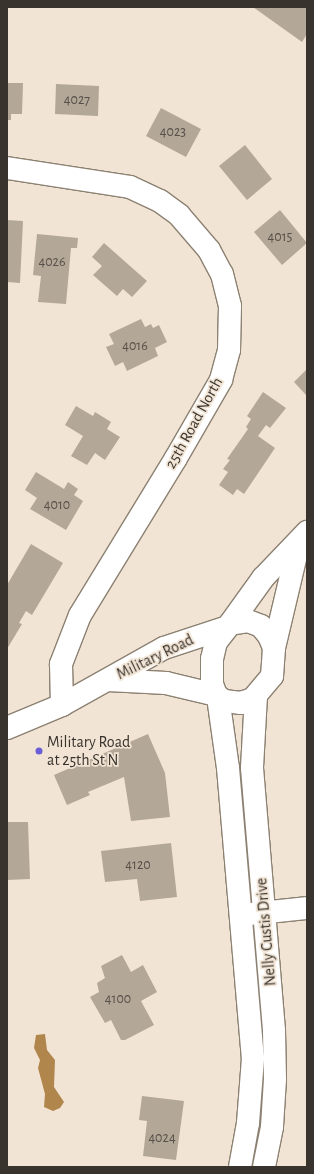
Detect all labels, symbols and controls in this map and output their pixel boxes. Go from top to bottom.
house number: 4027 [64,92,90,108]
house number: 4023 [160,124,186,140]
house number: 4015 [268,229,292,245]
house number: 4026 [38,254,66,270]
house number: 4016 [122,338,148,354]
street label: 25th Road North [161,374,227,472]
house number: 4010 [44,497,70,513]
street label: Military Road [113,630,197,684]
place label: Military Road at 25th St N [47,732,130,770]
marker: Military Road at 25th St N [34,746,44,756]
house number: 4120 [125,857,151,873]
street label: Nelly Custis Drive [252,877,280,987]
house number: 4100 [105,991,131,1007]
house number: 4024 [148,1130,176,1146]

